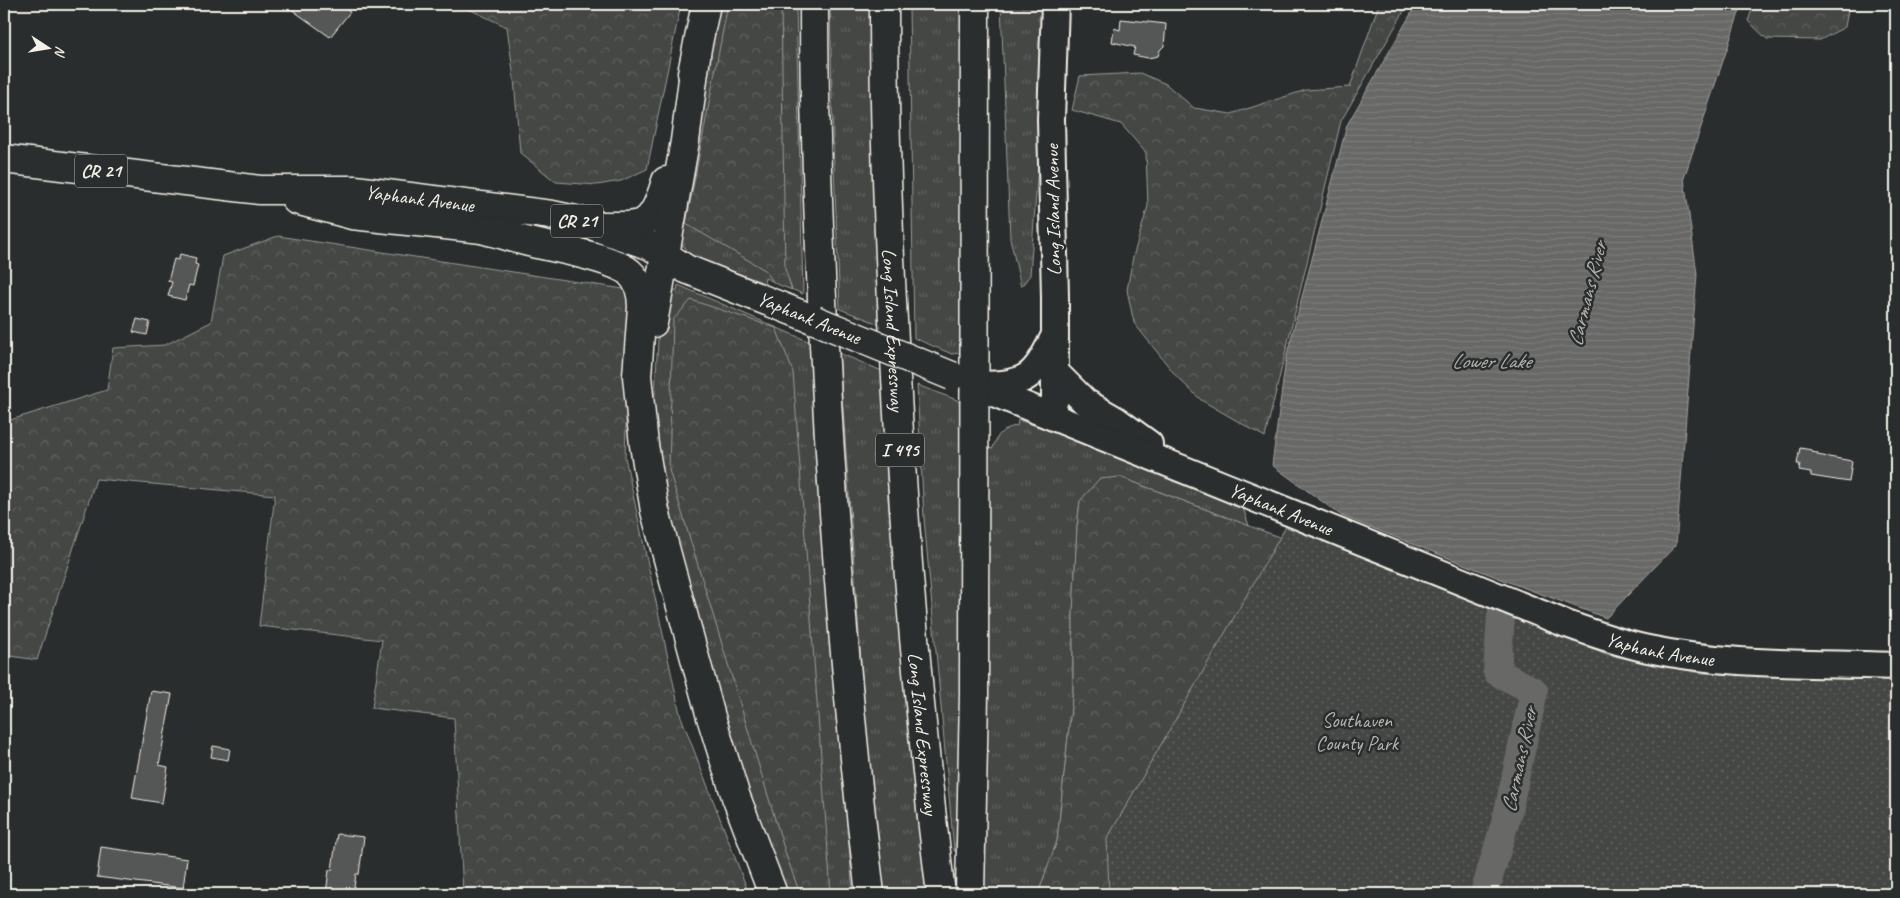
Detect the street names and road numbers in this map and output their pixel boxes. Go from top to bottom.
street label: Long Island Avenue [1039,143,1067,276]
road number: CR 21 [75,154,127,188]
street label: Yaphank Avenue [364,179,477,218]
road number: CR 21 [551,205,603,238]
street label: Long Island Expressway [877,248,910,414]
street label: Yaphank Avenue [754,286,866,351]
road number: I 495 [876,434,924,466]
street label: Yaphank Avenue [1226,477,1338,541]
street label: Yaphank Avenue [1603,626,1716,671]
street label: Long Island Expressway [903,651,944,818]

